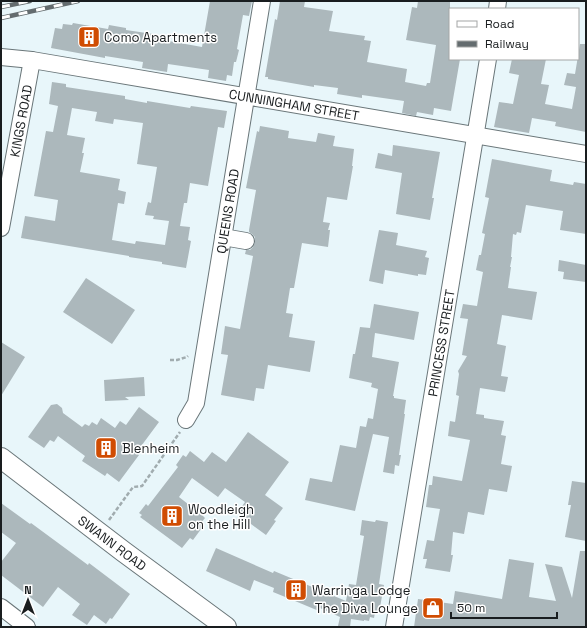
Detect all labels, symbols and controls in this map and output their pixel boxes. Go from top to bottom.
legend [449,8,579,60]
text: Road [485,16,514,32]
building icon: Como Apartments [76,24,102,50]
place label: Como Apartments [104,29,217,46]
text: Railway [485,36,529,52]
street label: KINGS ROAD [6,83,36,158]
street label: CUNNINGHAM STREET [228,85,361,124]
street label: QUEENS ROAD [212,168,243,255]
street label: PRINCESS STREET [424,288,458,398]
building icon: Blenheim [93,435,119,461]
place label: Blenheim [122,440,179,457]
place label: Woodleigh on the Hill [188,501,254,533]
building icon: Woodleigh on the Hill [159,503,185,529]
street label: SWANN ROAD [75,512,150,574]
building icon: Warringa Lodge [283,577,309,603]
north arrow [8,580,48,620]
place label: Warringa Lodge [312,582,410,599]
text: N [24,583,32,597]
scale bar [451,594,557,620]
shop icon: The Diva Lounge [420,595,446,621]
place label: The Diva Lounge [315,600,418,617]
text: 50 m [457,600,485,616]

